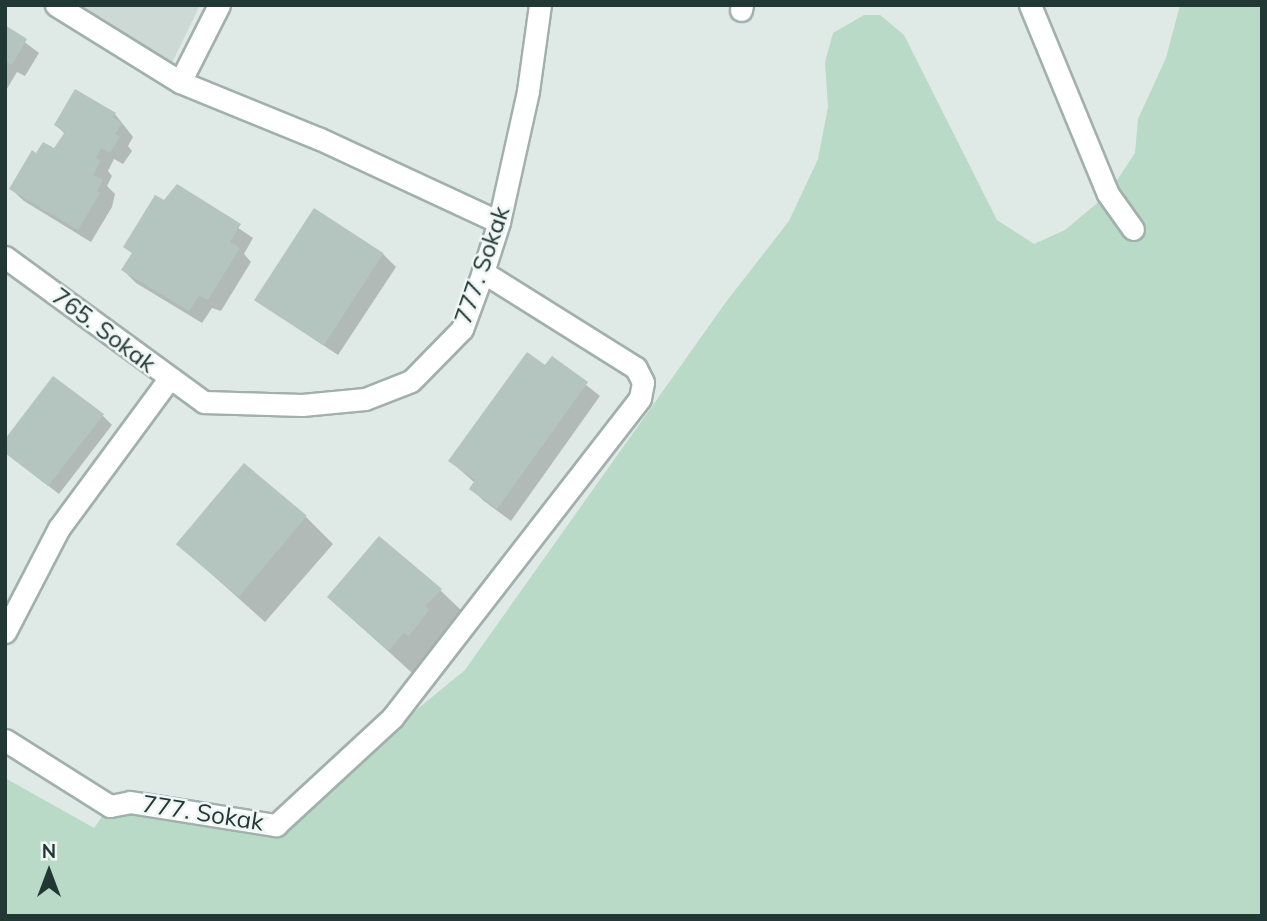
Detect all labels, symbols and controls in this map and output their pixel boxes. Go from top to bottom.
street label: 777. Sokak [448,202,516,328]
street label: 765. Sokak [46,282,162,378]
street label: 777. Sokak [140,789,266,837]
north arrow [14,837,84,907]
text: N [42,839,56,863]

